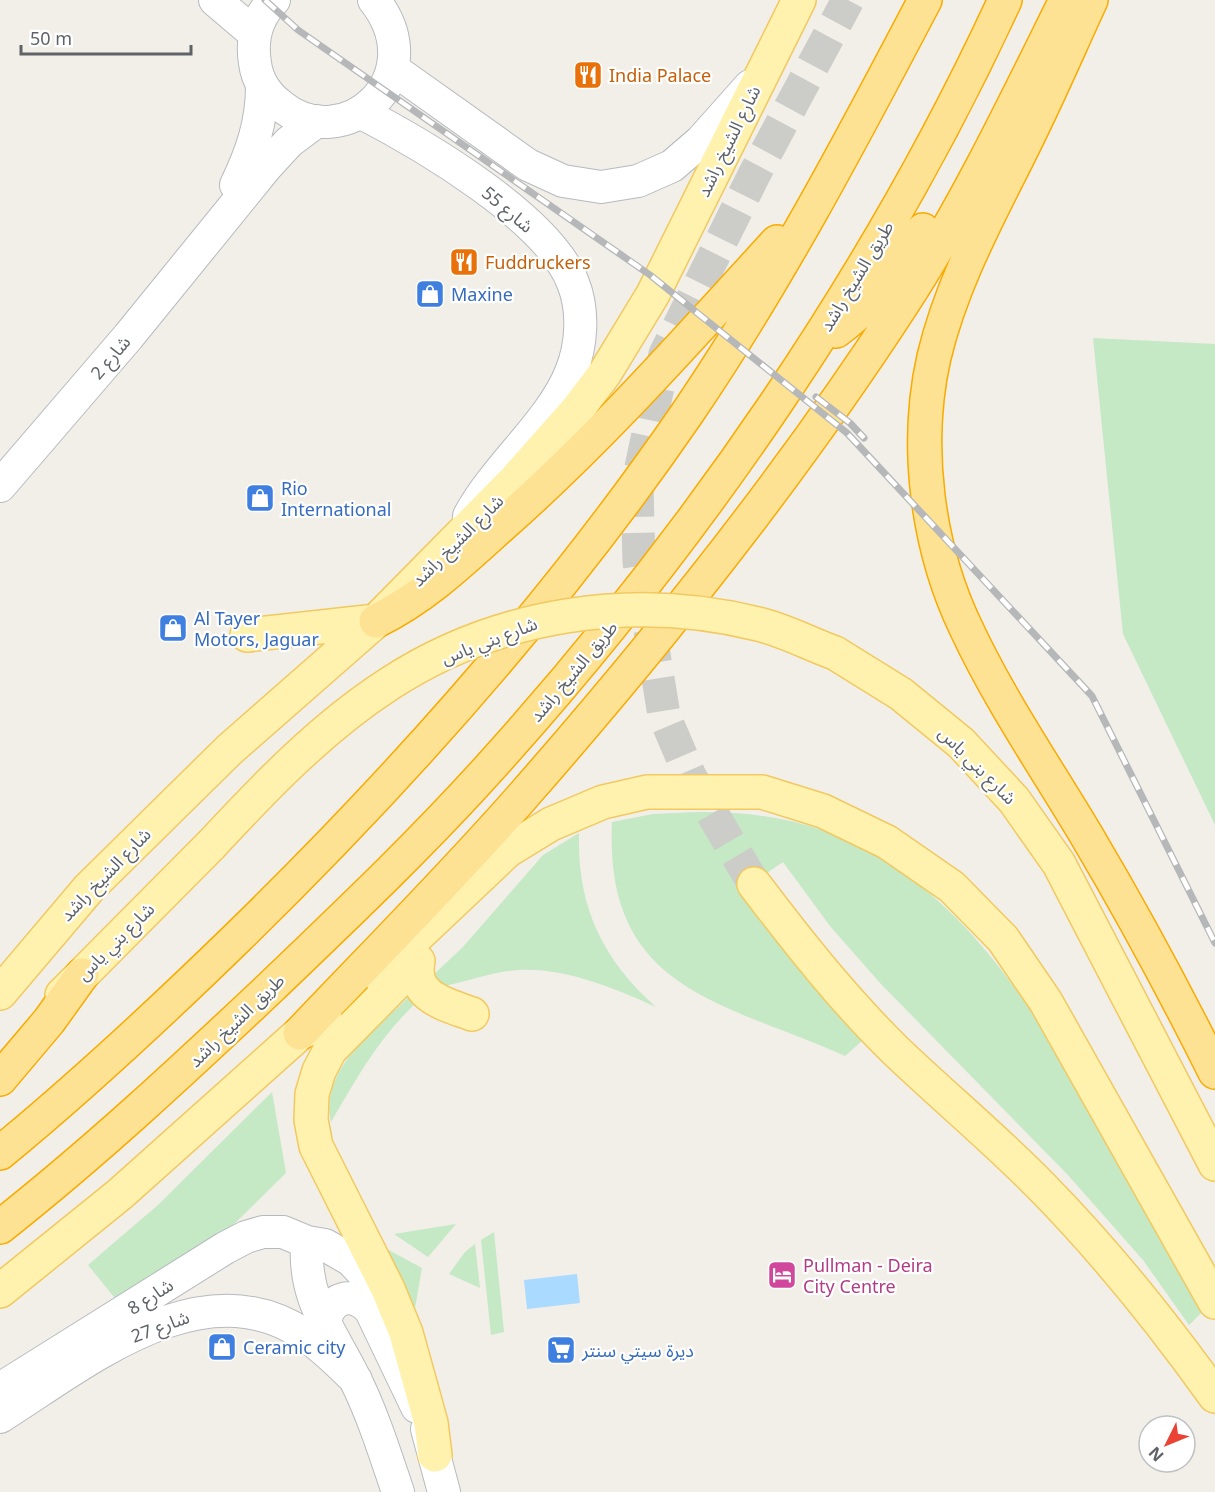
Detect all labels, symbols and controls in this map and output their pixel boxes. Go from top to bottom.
scale bar [21,18,190,56]
text: 50 m [30,26,72,50]
restaurant icon: India Palace [572,59,604,91]
place label: India Palace [609,63,711,87]
street label: شارع الشيخ راشد [691,81,768,202]
street label: شارع 55 [475,180,539,240]
street label: طريق الشيخ راشد [814,216,900,337]
restaurant icon: Fuddruckers [448,246,480,278]
place label: Fuddruckers [485,250,591,274]
shop icon: Maxine [414,278,446,310]
place label: Maxine [451,282,513,306]
street label: شارع 2 [85,330,138,386]
place label: Rio International [281,476,391,521]
shop icon: Rio International [244,482,276,514]
street label: شارع الشيخ راشد [406,489,510,593]
place label: Al Tayer Motors, Jaguar [194,606,319,651]
street label: شارع بني ياس [438,611,542,672]
shop icon: Al Tayer Motors, Jaguar [157,612,189,644]
street label: طريق الشيخ راشد [524,615,624,728]
street label: شارع بني ياس [932,721,1022,811]
street label: شارع الشيخ راشد [54,822,158,928]
street label: شارع بني ياس [71,897,161,987]
street label: طريق الشيخ راشد [183,968,291,1073]
place label: Pullman - Deira City Centre [803,1253,933,1298]
hotel icon: Pullman - Deira City Centre [766,1259,798,1291]
street label: شارع 8 [122,1272,179,1322]
street label: شارع 27 [128,1304,193,1350]
shop icon: Ceramic city [206,1331,238,1363]
supermarket icon: ديرة سيتي سنتر [545,1334,577,1366]
place label: Ceramic city [243,1335,346,1359]
place label: ديرة سيتي سنتر [581,1338,694,1364]
north arrow [1137,1414,1197,1474]
text: N [1144,1442,1169,1466]

